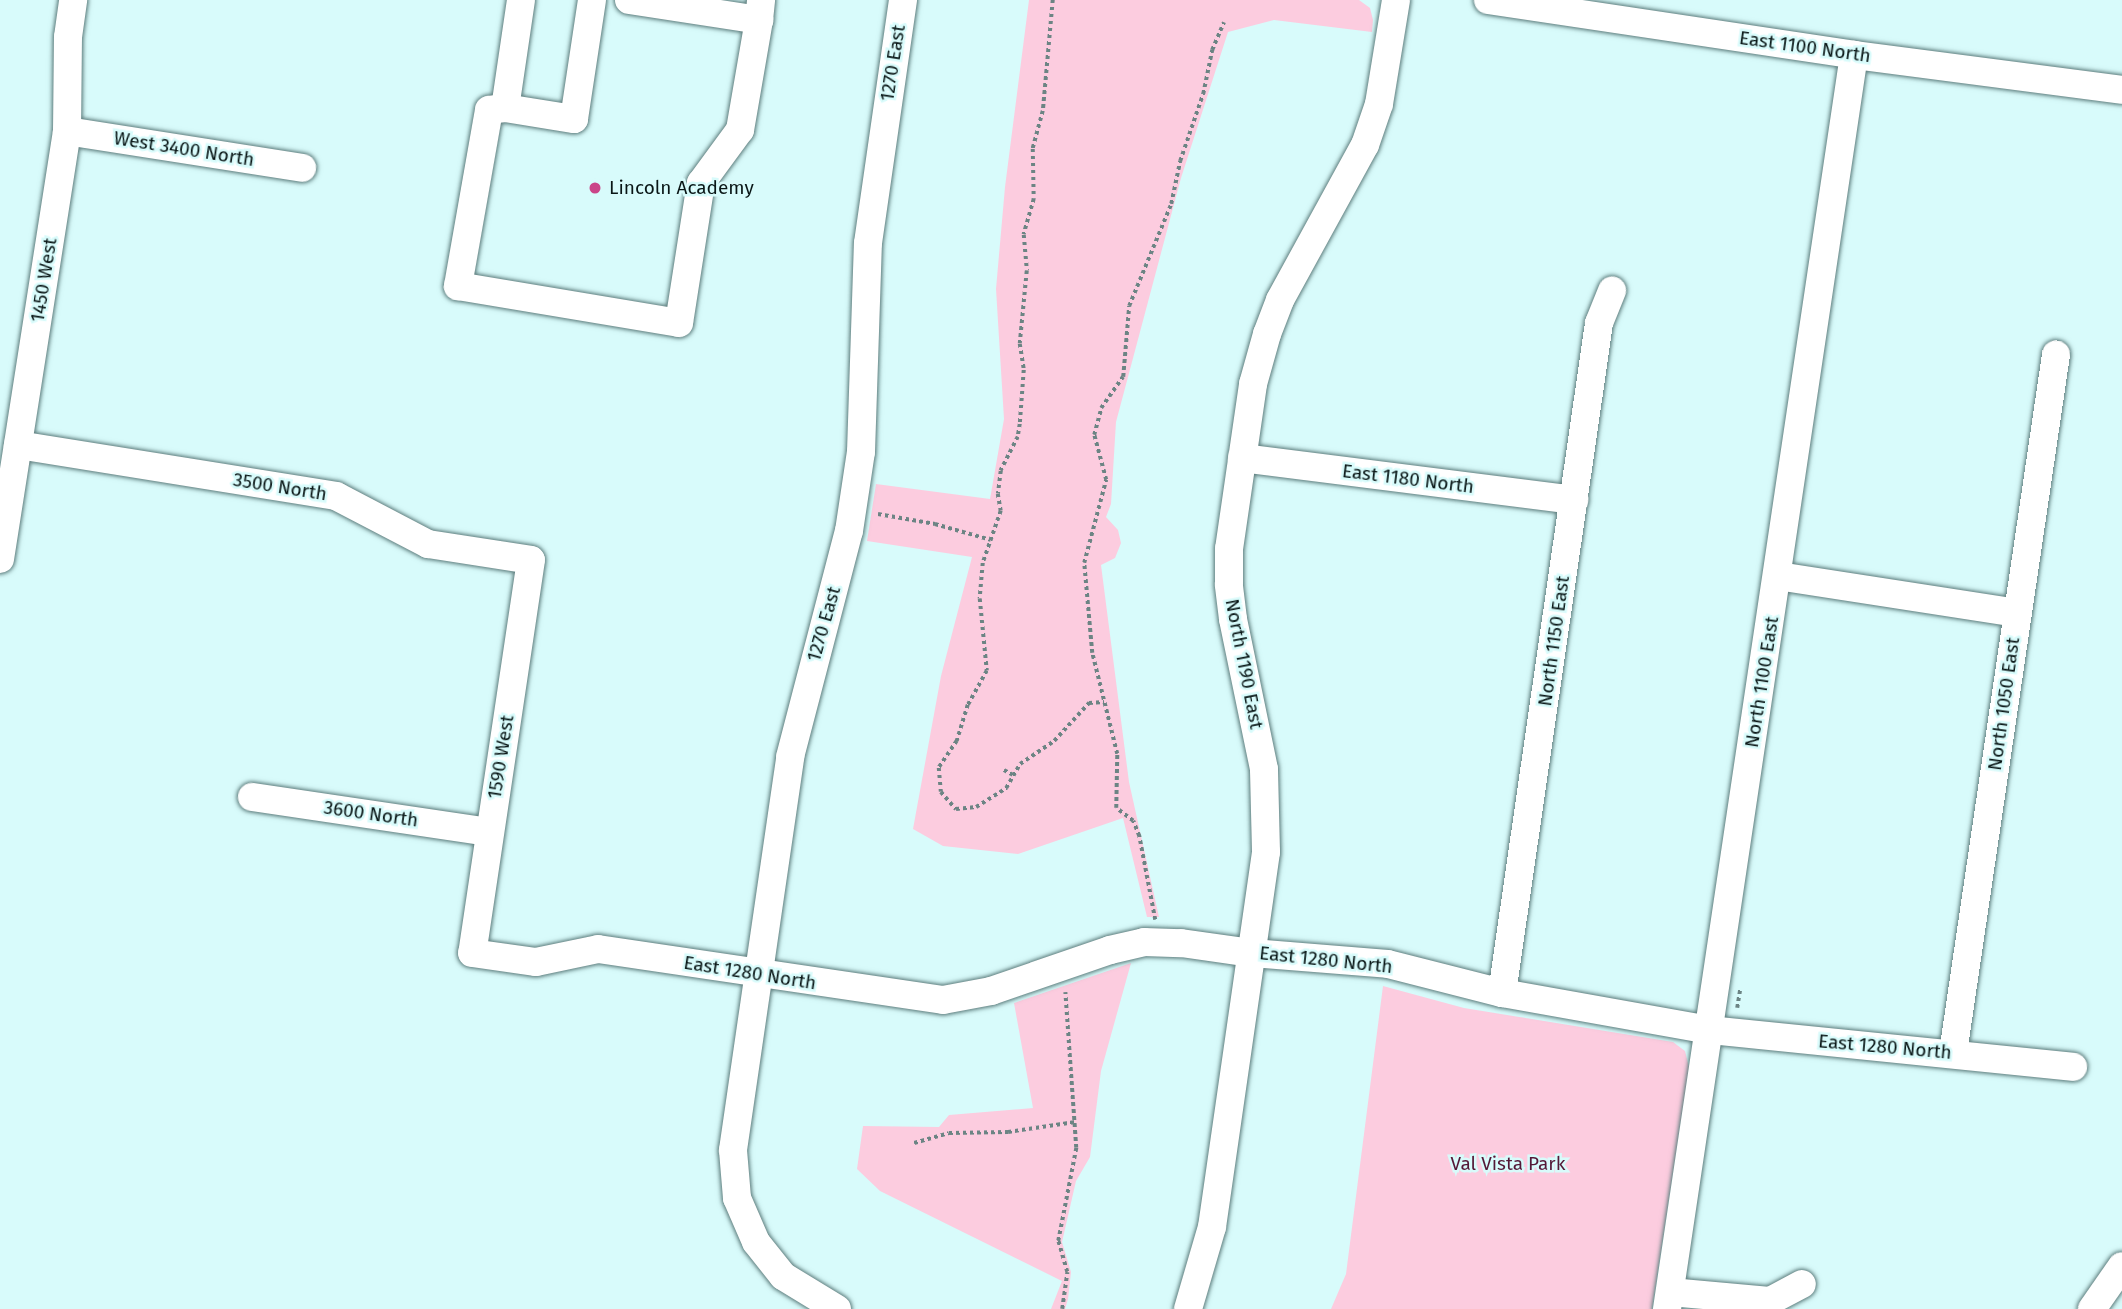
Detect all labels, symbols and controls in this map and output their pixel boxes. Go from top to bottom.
street label: 1270 East [876,23,910,103]
street label: East 1100 North [1738,26,1872,68]
street label: West 3400 North [112,127,256,171]
place label: Lincoln Academy [609,177,754,199]
marker: Lincoln Academy [587,180,603,196]
street label: 1450 West [26,236,62,324]
street label: East 1180 North [1341,460,1475,498]
street label: 3500 North [231,468,329,506]
street label: North 1150 East [1534,574,1574,708]
street label: 1270 East [802,584,846,664]
street label: North 1190 East [1220,597,1268,731]
street label: North 1100 East [1740,615,1784,749]
street label: North 1050 East [1983,636,2025,772]
street label: 1590 West [483,713,519,801]
street label: 3600 North [322,796,420,832]
street label: East 1280 North [1258,942,1394,978]
street label: East 1280 North [682,951,818,995]
street label: East 1280 North [1817,1030,1953,1064]
park label: Val Vista Park [1451,1153,1565,1175]

